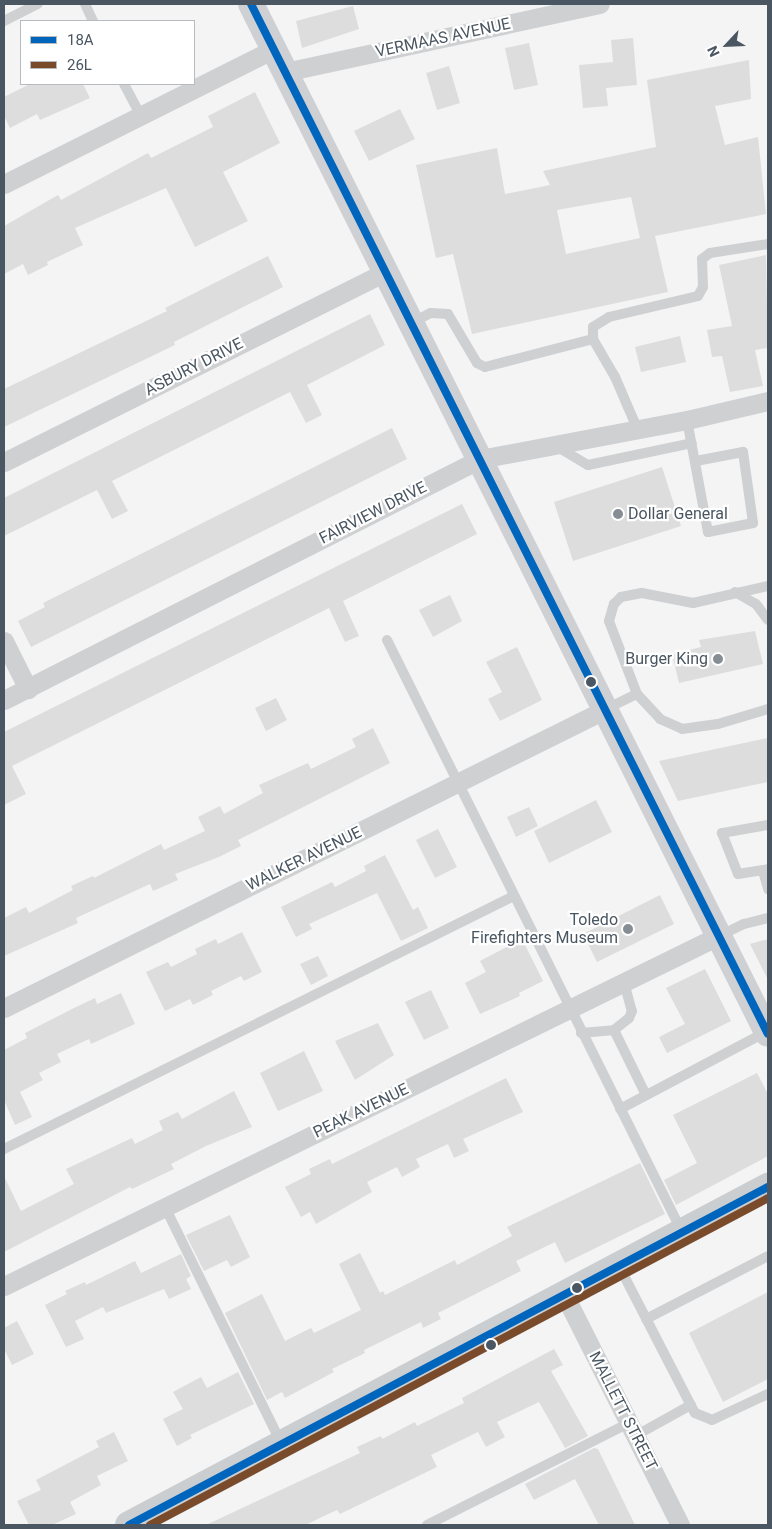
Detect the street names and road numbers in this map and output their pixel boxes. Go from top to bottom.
street label: VERMAAS AVENUE [374,14,512,62]
street label: ASBURY DRIVE [142,334,246,400]
street label: FAIRVIEW DRIVE [316,478,430,548]
street label: WALKER AVENUE [243,823,365,895]
street label: PEAK AVENUE [310,1080,412,1142]
street label: MALLETT STREET [585,1348,661,1474]

